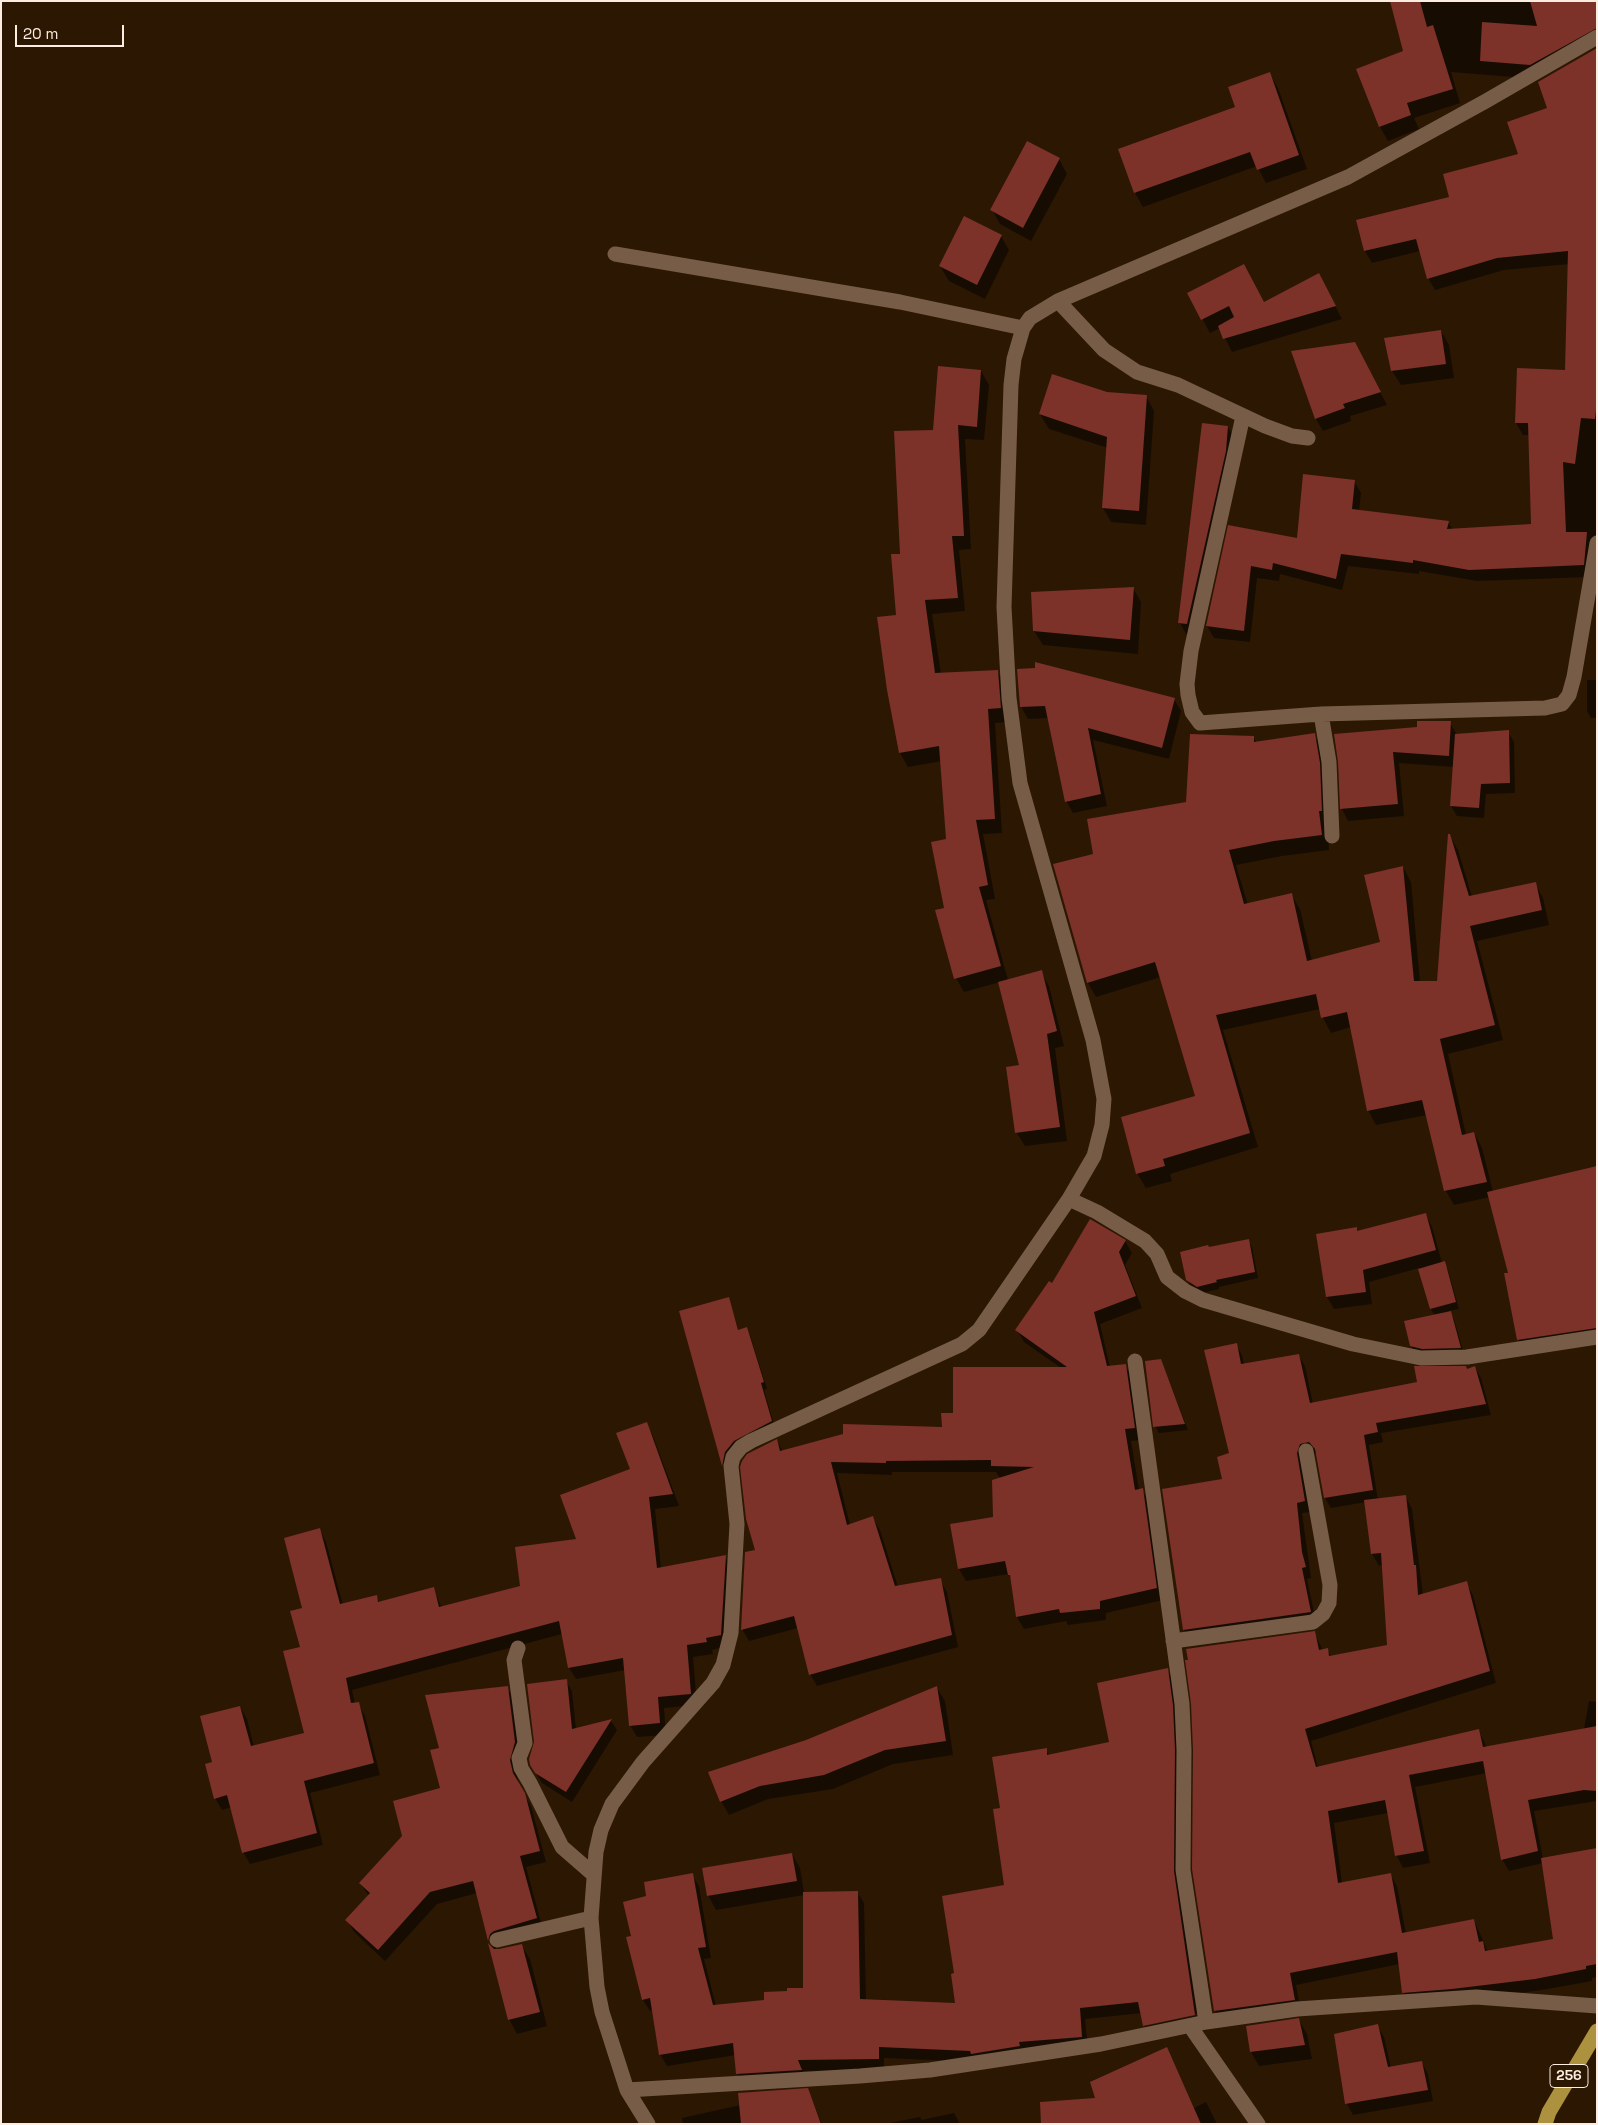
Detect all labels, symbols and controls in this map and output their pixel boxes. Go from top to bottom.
scale bar [18,15,126,47]
text: 20 m [23,24,58,43]
road number: 256 [1550,2064,1588,2088]

